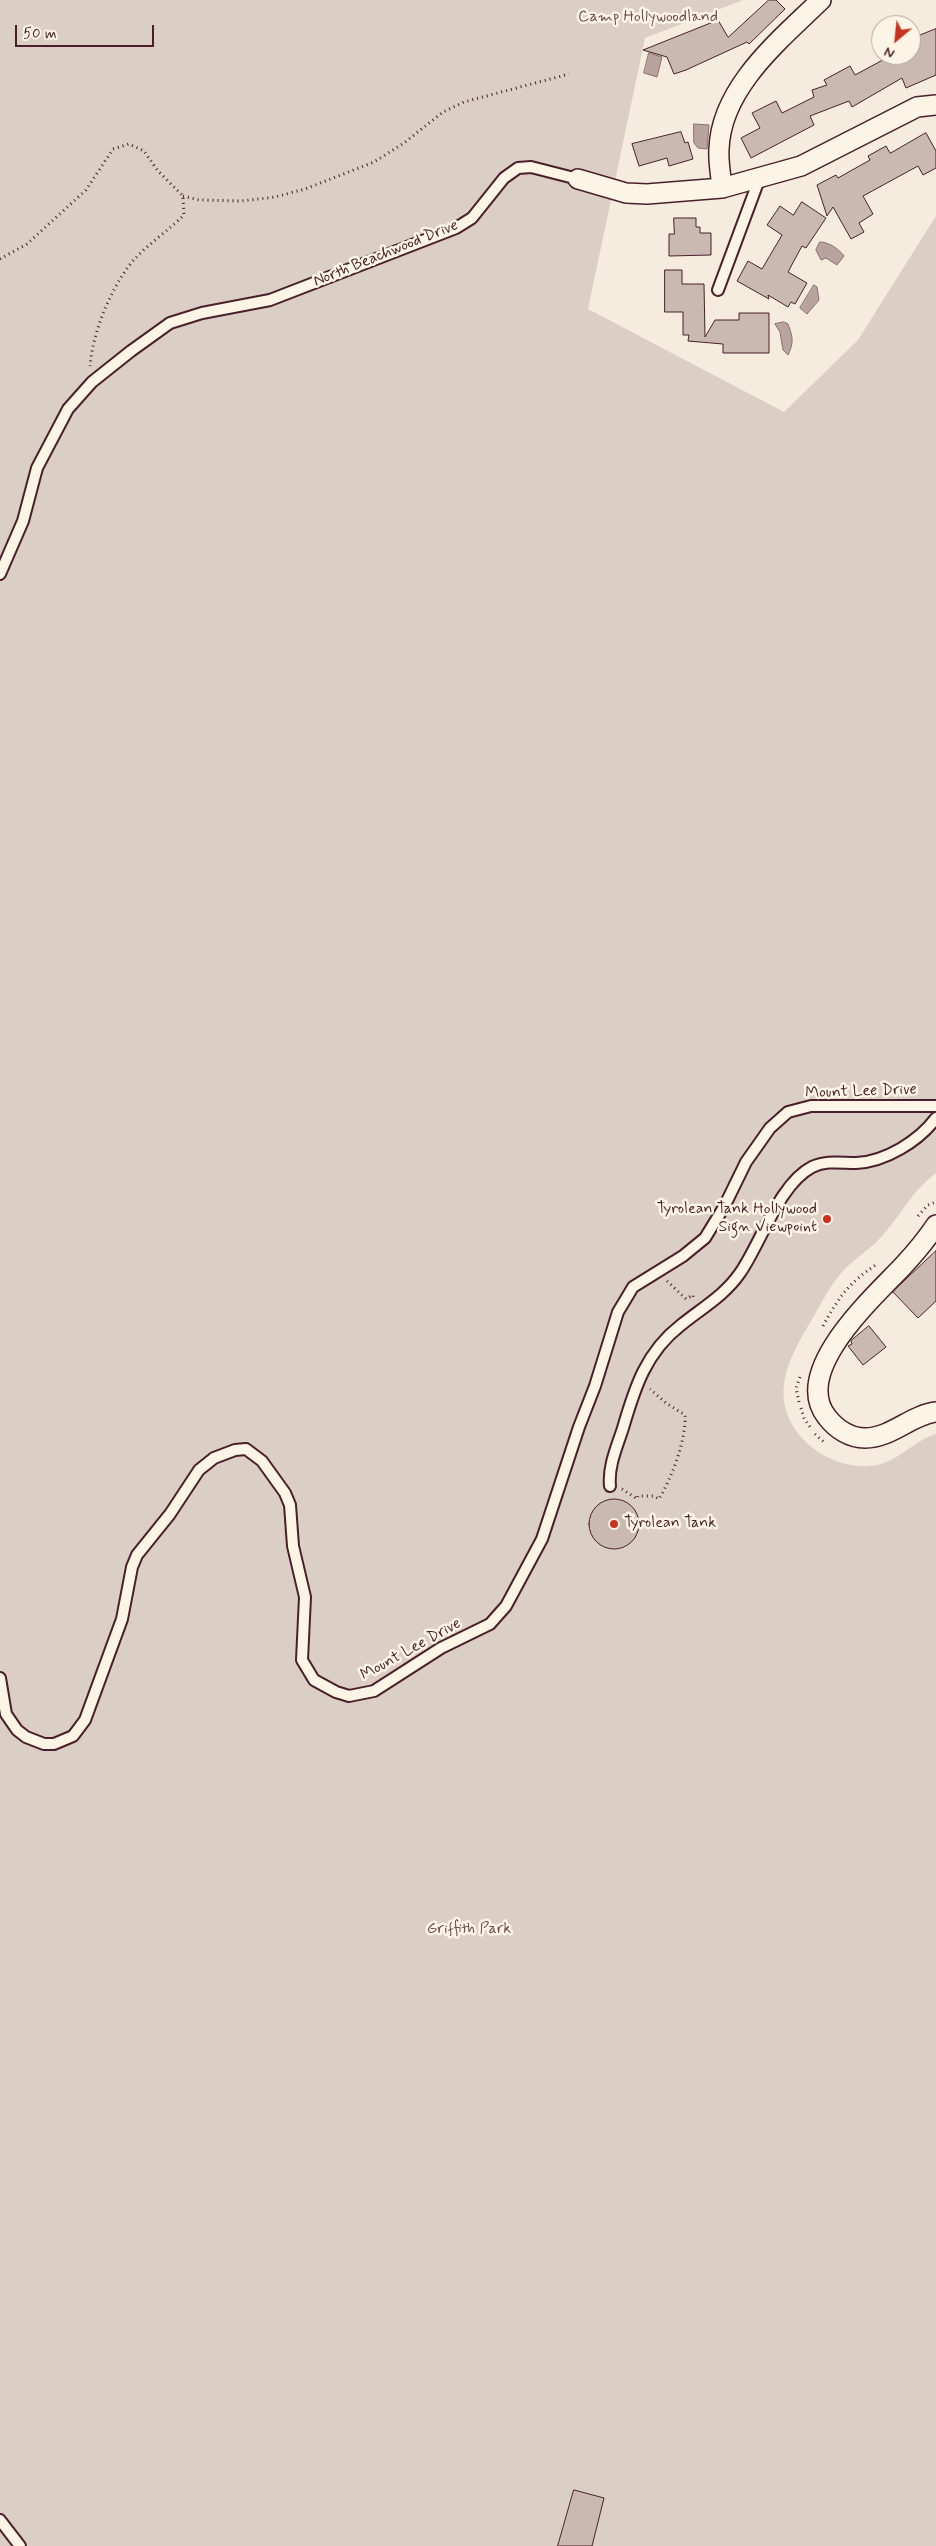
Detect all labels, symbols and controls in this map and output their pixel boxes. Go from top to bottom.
park label: Camp Hollywoodland [578,8,718,28]
scale bar [18,15,156,47]
north arrow [871,15,921,65]
text: 50 m [23,24,57,44]
text: N [881,42,898,63]
street label: North Beachwood Drive [311,216,461,292]
street label: Mount Lee Drive [805,1080,917,1104]
place label: Tyrolean Tank Hollywood Sign Viewpoint [657,1200,817,1238]
marker: Tyrolean Tank Hollywood Sign Viewpoint [821,1213,833,1225]
place label: Tyrolean Tank [624,1514,716,1534]
marker: Tyrolean Tank [608,1518,620,1530]
street label: Mount Lee Drive [357,1614,465,1686]
park label: Griffith Park [427,1920,511,1940]

